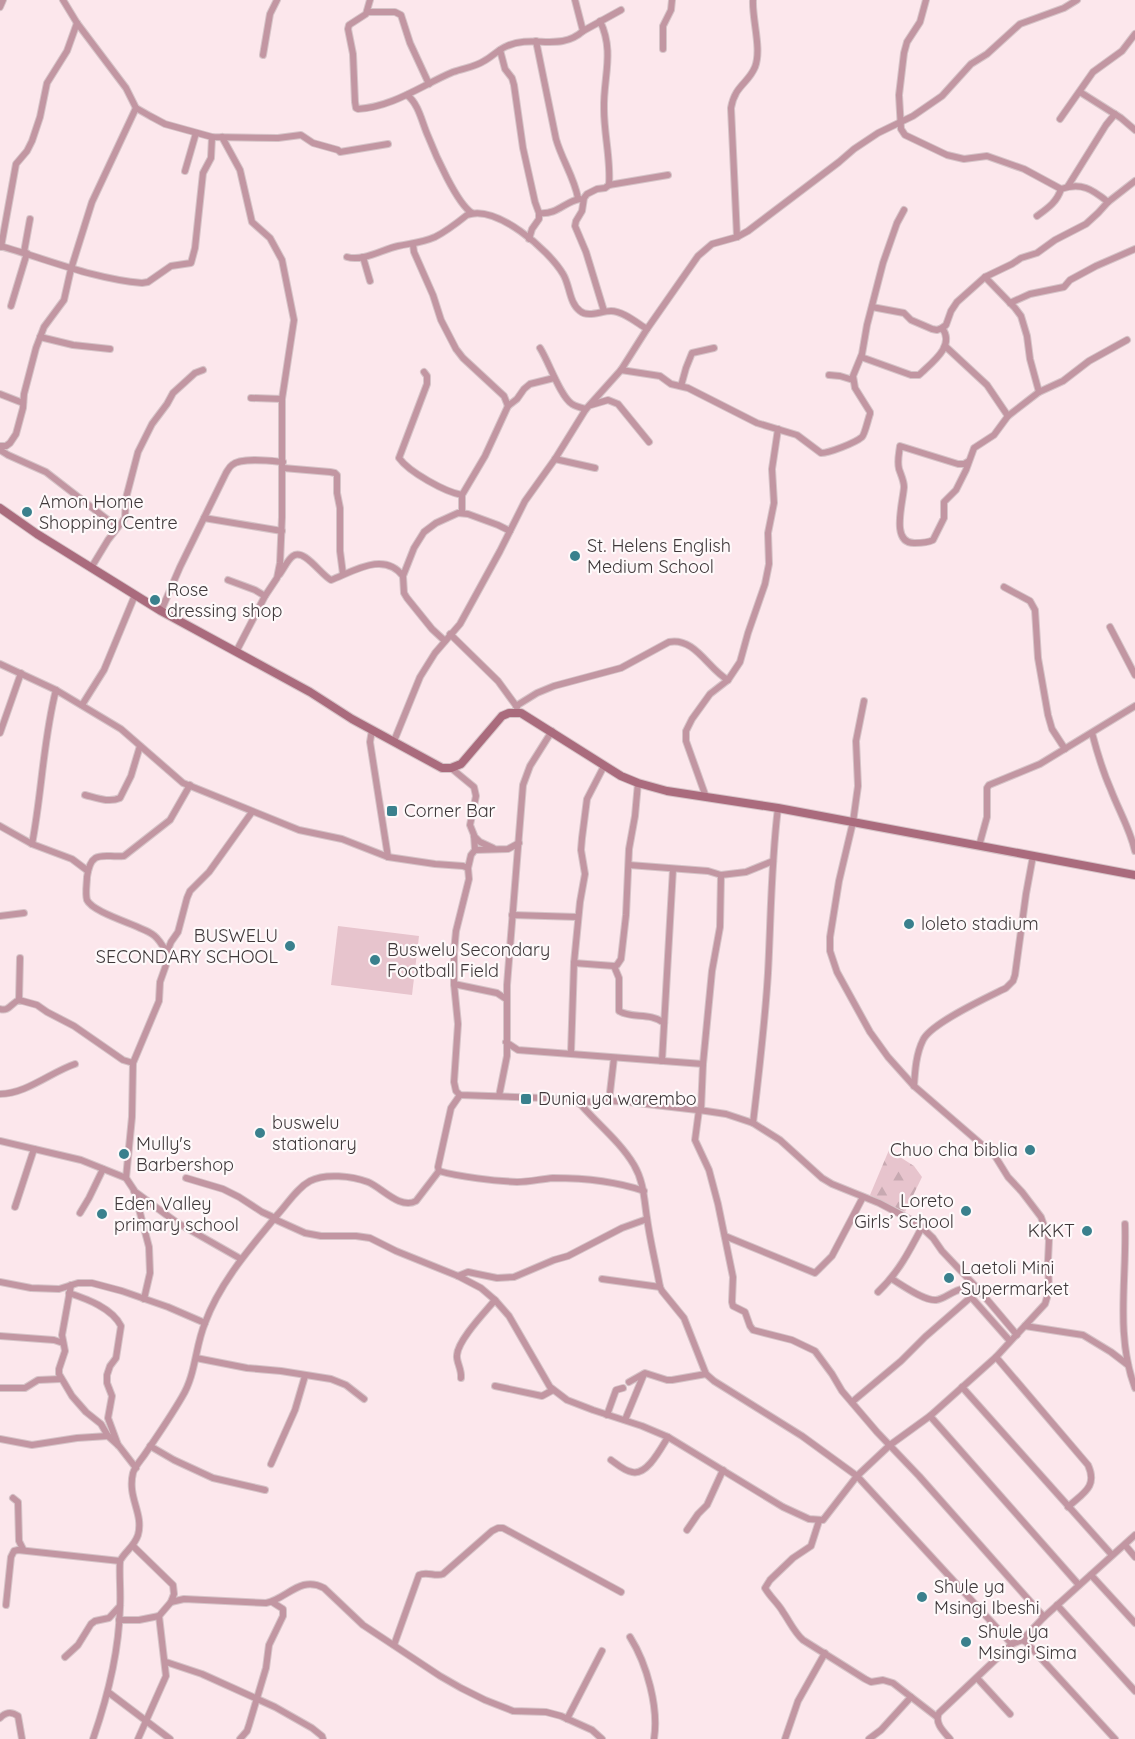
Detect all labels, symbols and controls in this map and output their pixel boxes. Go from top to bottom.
place label: Amon Home Shopping Centre [39,490,178,534]
marker: Amon Home Shopping Centre [20,505,34,519]
place label: St. Helens English Medium School [587,534,731,578]
marker: St. Helens English Medium School [568,549,582,563]
place label: Rose dressing shop [167,578,282,622]
marker: Rose dressing shop [148,593,162,607]
place label: Corner Bar [404,799,496,822]
marker: Corner Bar [385,804,399,818]
place label: loleto stadium [921,912,1039,935]
marker: loleto stadium [902,917,916,931]
place label: BUSWELU SECONDARY SCHOOL [96,924,278,968]
place label: Buswelu Secondary Football Field [387,938,550,982]
marker: BUSWELU SECONDARY SCHOOL [283,939,297,953]
marker: Buswelu Secondary Football Field [368,953,382,967]
place label: Dunia ya warembo [538,1087,697,1110]
marker: Dunia ya warembo [519,1092,533,1106]
place label: buswelu stationary [272,1111,357,1155]
marker: buswelu stationary [253,1126,267,1140]
place label: Mully's Barbershop [136,1132,234,1176]
place label: Chuo cha biblia [890,1138,1018,1161]
marker: Chuo cha biblia [1023,1143,1037,1157]
marker: Mully's Barbershop [117,1147,131,1161]
place label: Loreto Girls’ School [854,1189,954,1233]
place label: Eden Valley primary school [114,1192,239,1236]
marker: Loreto Girls’ School [959,1204,973,1218]
marker: Eden Valley primary school [95,1207,109,1221]
place label: KKKT [1028,1219,1075,1242]
marker: KKKT [1080,1224,1094,1238]
place label: Laetoli Mini Supermarket [961,1256,1069,1300]
marker: Laetoli Mini Supermarket [942,1271,956,1285]
place label: Shule ya Msingi Ibeshi [934,1575,1040,1619]
marker: Shule ya Msingi Ibeshi [915,1590,929,1604]
place label: Shule ya Msingi Sima [978,1620,1077,1664]
marker: Shule ya Msingi Sima [959,1635,973,1649]

